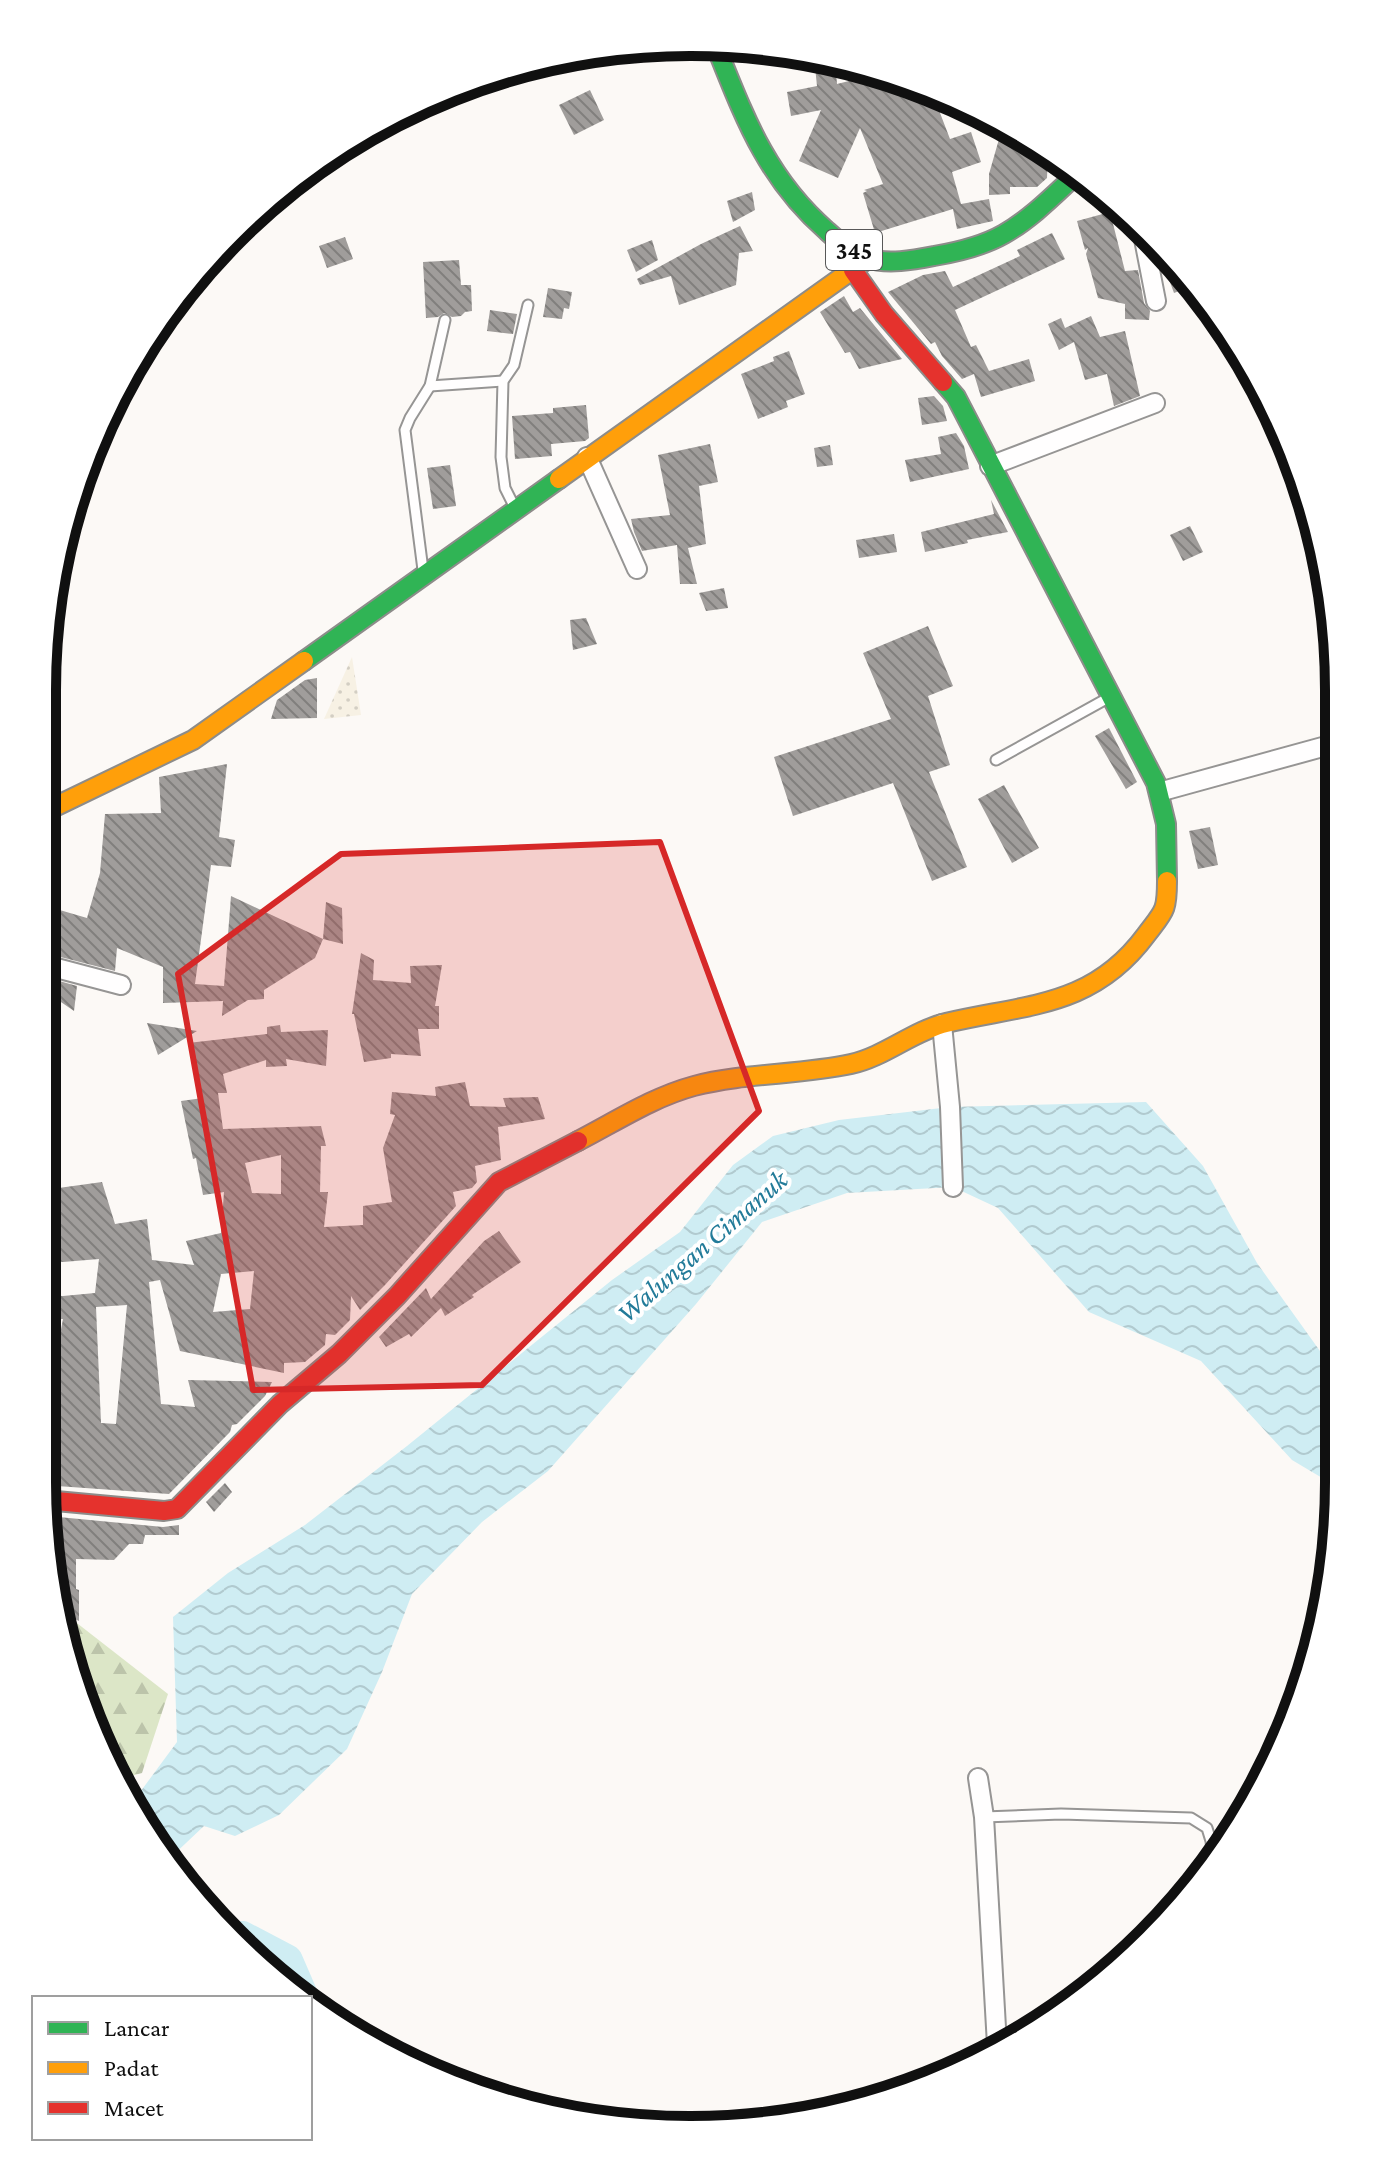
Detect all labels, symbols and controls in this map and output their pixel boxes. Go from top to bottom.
road number: 345 [826,230,882,270]
water label: Walungan Cimanuk [610,1162,795,1328]
legend [32,1996,312,2140]
text: Lancar [104,2014,170,2041]
text: Padat [104,2054,160,2081]
text: Macet [104,2094,164,2121]

